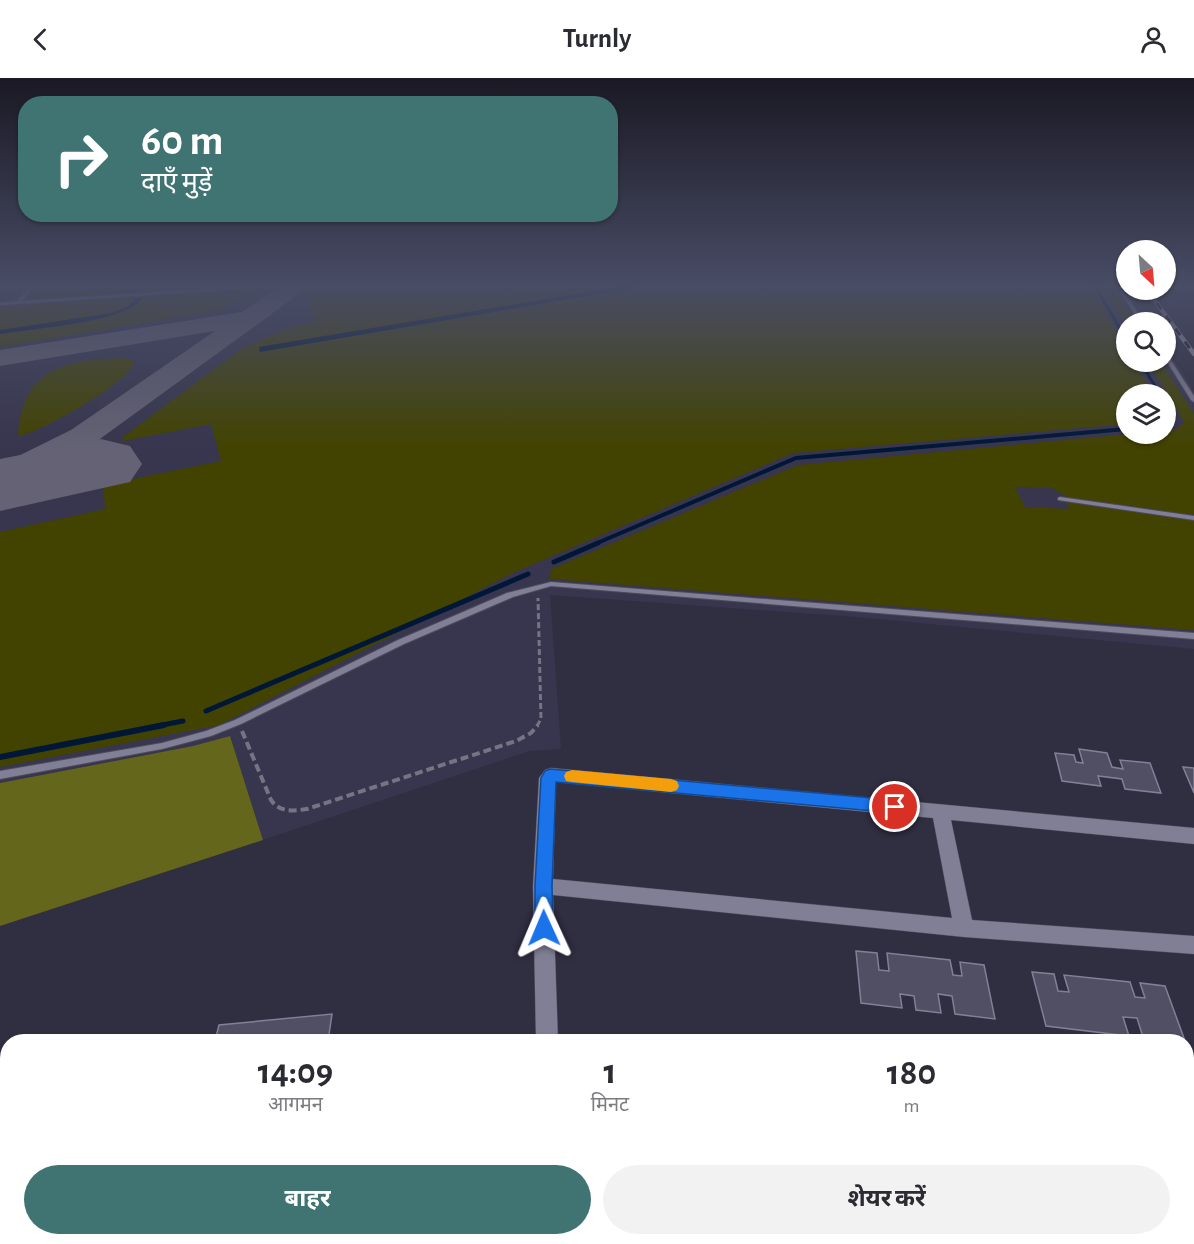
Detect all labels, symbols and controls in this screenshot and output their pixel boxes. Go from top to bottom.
icon: back [24,23,57,56]
icon: person [1137,23,1170,56]
text: Turnly [563,25,631,52]
icon: right [42,120,120,198]
text: 60 m [141,120,223,162]
text: दाएँ मुड़ें [141,169,212,196]
north arrow [1116,240,1176,300]
map controls [1116,240,1176,444]
button: search [1116,312,1176,372]
button: layers [1116,384,1176,444]
pin [869,781,920,832]
icon: arrive [878,790,911,823]
position arrow [512,896,576,960]
text: 14:09 [258,1054,333,1090]
text: 1 [603,1054,616,1090]
text: 180 [887,1055,936,1091]
text: आगमन [268,1095,323,1115]
text: मिनट [591,1095,629,1115]
text: m [904,1096,920,1116]
button: बाहर [24,1165,591,1234]
button: शेयर करें [603,1165,1170,1234]

